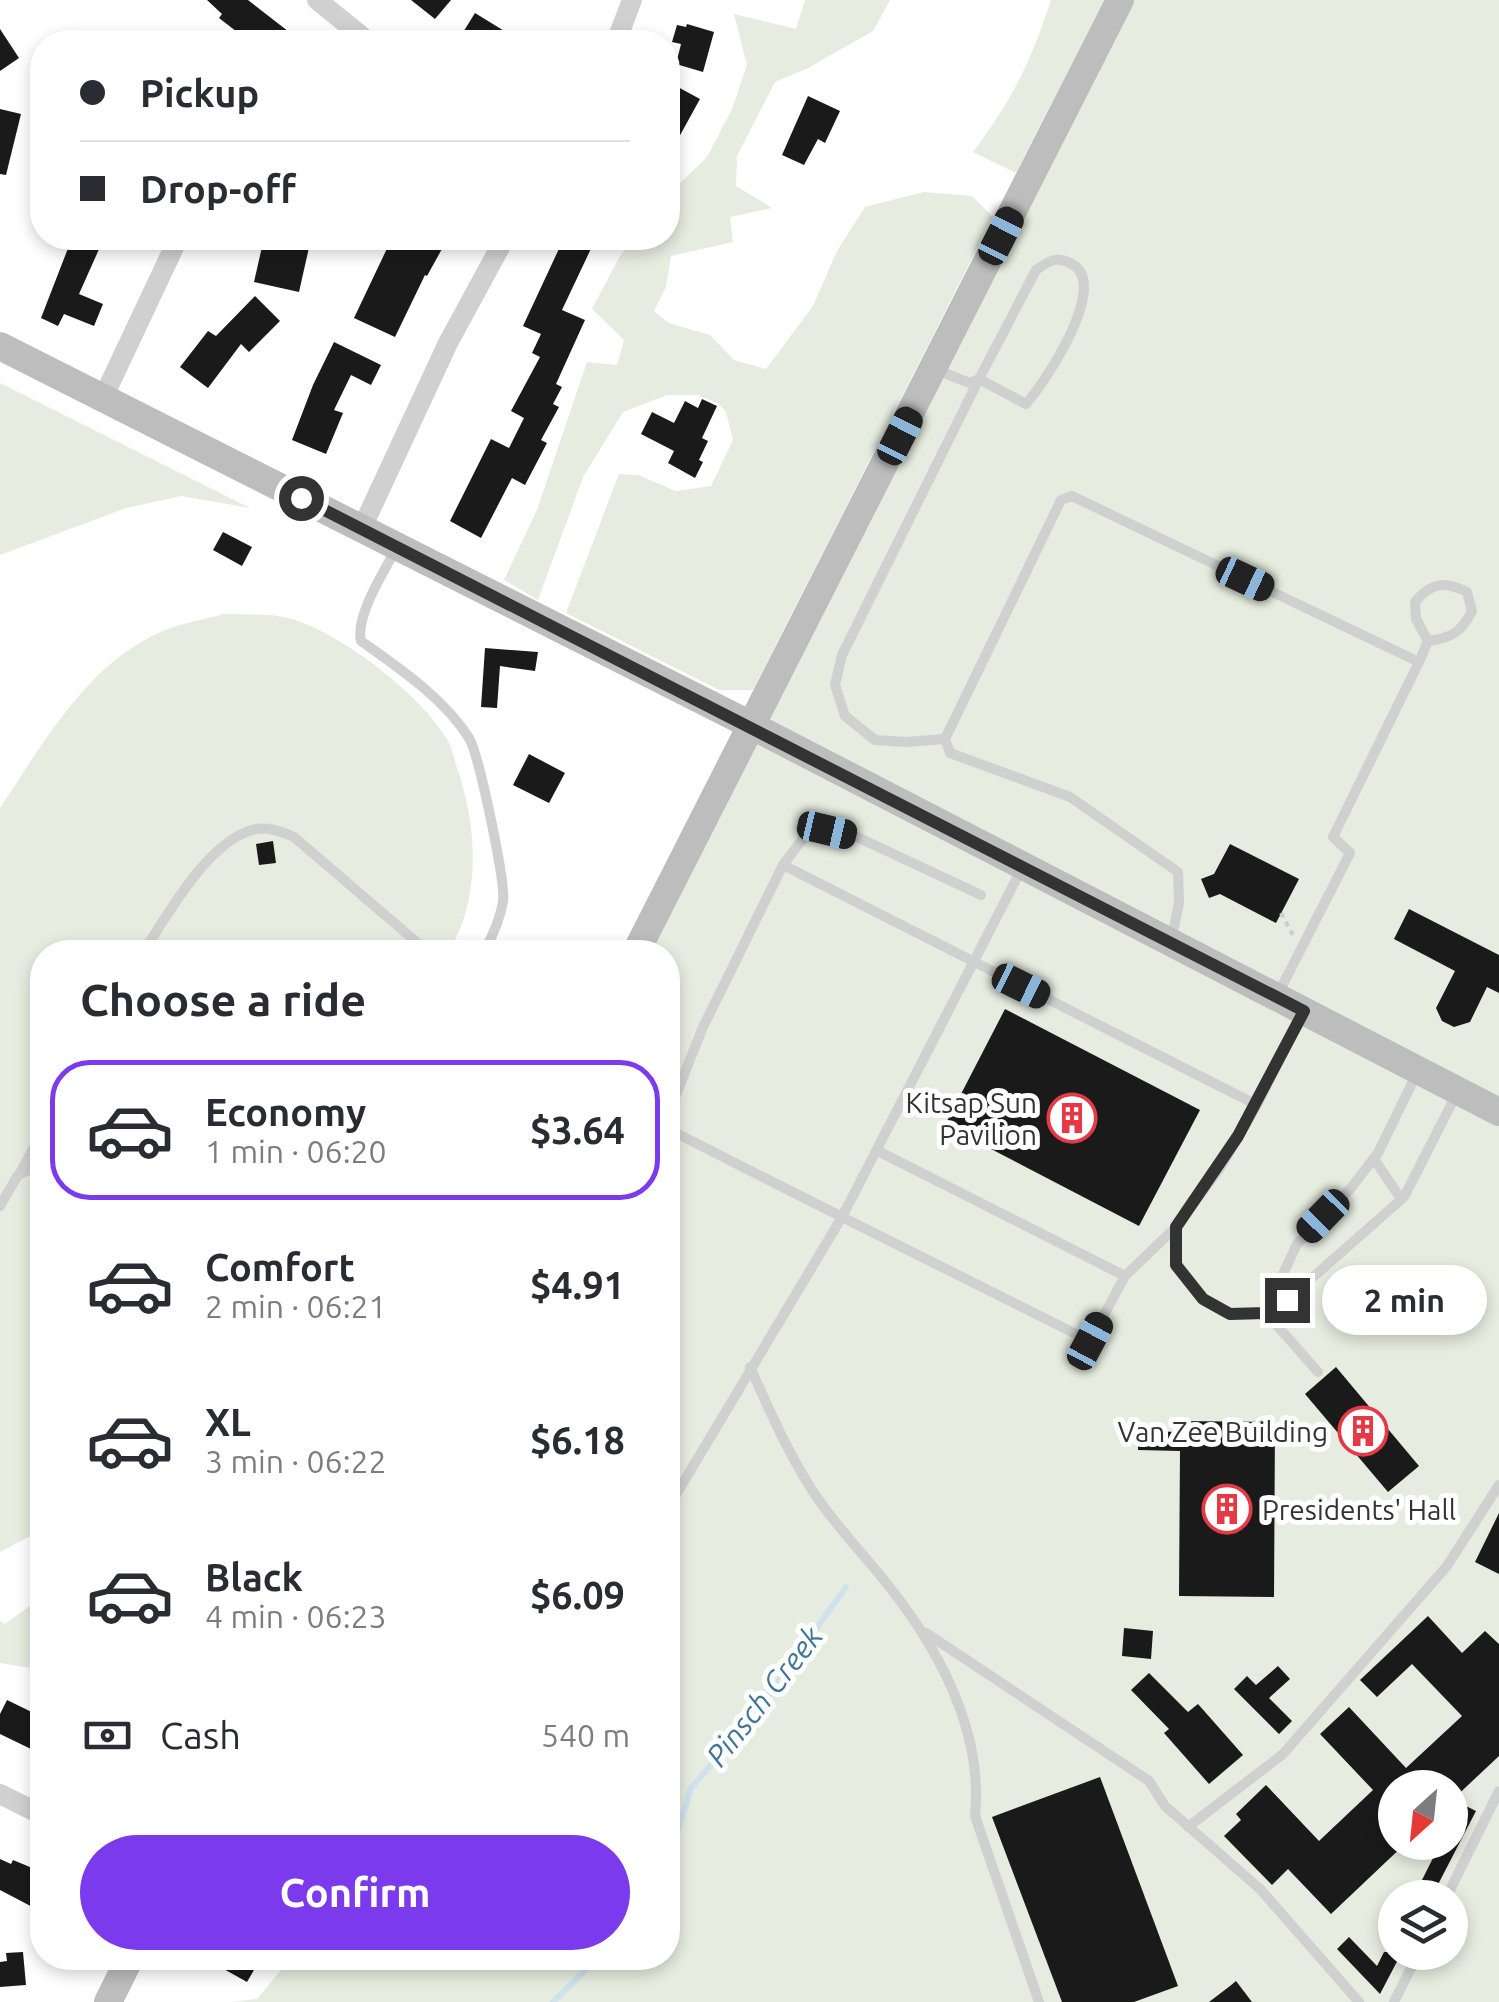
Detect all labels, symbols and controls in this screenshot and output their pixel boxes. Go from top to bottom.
text: Pickup [140,72,259,114]
text: Drop-off [140,168,296,210]
car [974,202,1028,270]
car [873,402,927,470]
route start [279,476,324,521]
car [1211,553,1279,605]
car [794,809,860,851]
car [987,959,1055,1013]
text: Choose a ride [80,974,366,1025]
icon: car [85,1085,175,1175]
place label: Kitsap Sun Pavilion [906,1087,1037,1150]
text: Economy [205,1091,366,1133]
building icon: Kitsap Sun Pavilion [1046,1092,1098,1144]
text: $3.64 [530,1109,625,1151]
text: 1 min · 06:20 [205,1133,387,1169]
car [1291,1184,1355,1248]
icon: car [85,1240,175,1330]
text: Comfort [205,1246,355,1288]
text: $4.91 [530,1264,625,1306]
callout: 2 min [1322,1265,1487,1335]
route end [1265,1278,1310,1323]
text: 2 min [1364,1282,1445,1318]
text: 2 min · 06:21 [205,1288,387,1324]
car [1063,1307,1117,1375]
icon: car [85,1395,175,1485]
text: XL [205,1401,251,1443]
building icon: Van Zee Building [1337,1405,1389,1457]
place label: Van Zee Building [1118,1416,1328,1447]
text: $6.18 [530,1419,625,1461]
text: 3 min · 06:22 [205,1443,387,1479]
building icon: Presidents' Hall [1201,1483,1253,1535]
place label: Presidents' Hall [1262,1494,1456,1525]
icon: car [85,1550,175,1640]
text: Black [205,1556,303,1598]
text: $6.09 [530,1574,625,1616]
text: 4 min · 06:23 [205,1598,387,1634]
water label: Pinsch Creek [699,1619,829,1773]
icon: cash [80,1708,135,1763]
text: Cash [160,1714,241,1756]
text: 540 m [541,1717,630,1753]
north arrow [1378,1770,1468,1860]
map controls [1378,1770,1468,1970]
button: Confirm [80,1835,630,1950]
button: layers [1378,1880,1468,1970]

